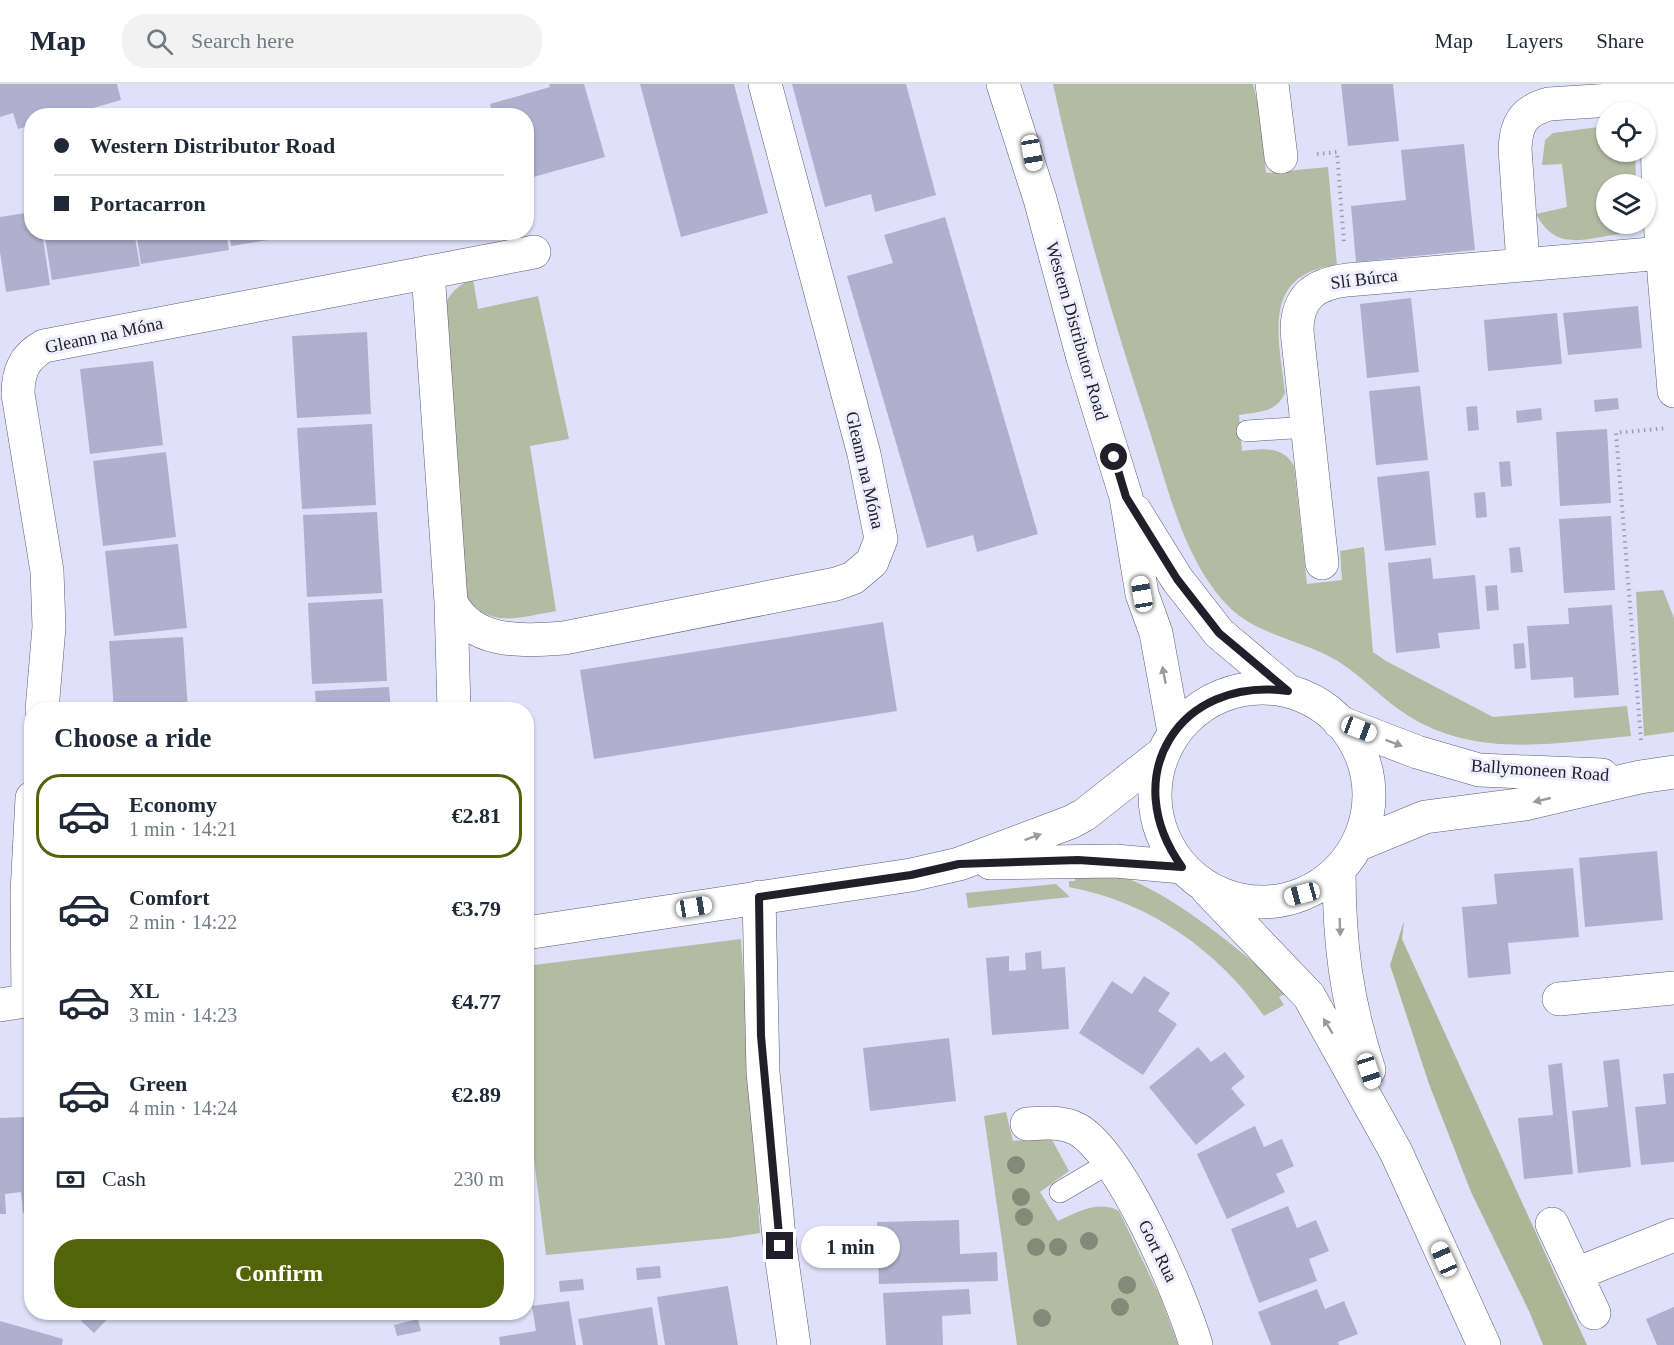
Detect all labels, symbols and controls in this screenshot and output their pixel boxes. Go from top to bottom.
search box [122,14,542,68]
text: Map [30,25,86,56]
icon: search [143,25,176,58]
text: Search here [191,28,294,53]
text: Map [1435,29,1473,53]
text: Layers [1506,29,1563,53]
text: Share [1596,29,1644,53]
map controls [1596,102,1656,234]
button: locate [1596,102,1656,162]
text: Western Distributor Road [90,133,335,158]
car [1020,134,1044,172]
button: layers [1596,174,1656,234]
text: Portacarron [90,191,206,216]
street label: Western Distributor Road [1042,240,1112,422]
street label: Slí Búrca [1329,265,1399,293]
street label: Gleann na Móna [43,313,165,357]
street label: Gleann na Móna [842,409,888,531]
route start [1100,443,1127,470]
car [1130,575,1154,613]
one-way arrow [1159,665,1168,684]
car [1339,714,1379,744]
text: Choose a ride [54,723,212,753]
one-way arrow [1385,739,1403,748]
street label: Ballymoneen Road [1470,755,1610,785]
icon: car [57,789,111,843]
text: Economy [129,792,217,817]
one-way arrow [1533,795,1551,805]
text: €2.81 [452,803,501,828]
text: 1 min · 14:21 [129,818,237,840]
one-way arrow [1025,832,1043,842]
car [1282,881,1322,907]
icon: car [57,882,111,936]
text: Comfort [129,885,210,910]
car [675,895,713,919]
text: €3.79 [452,896,501,921]
text: 2 min · 14:22 [129,911,237,933]
one-way arrow [1335,918,1344,937]
icon: car [57,975,111,1029]
text: XL [129,978,160,1003]
text: €4.77 [452,989,501,1014]
text: 3 min · 14:23 [129,1004,237,1026]
one-way arrow [1322,1018,1333,1034]
car [1355,1051,1383,1091]
icon: car [57,1068,111,1122]
text: Green [129,1071,187,1096]
text: €2.89 [452,1082,501,1107]
text: 4 min · 14:24 [129,1097,237,1119]
icon: cash [54,1163,87,1196]
text: Cash [102,1166,146,1191]
text: 230 m [453,1168,504,1190]
street label: Gort Rua [1134,1217,1182,1285]
callout: 1 min [801,1225,900,1267]
route end [766,1232,793,1259]
text: 1 min [826,1236,875,1258]
button: Confirm [54,1239,504,1308]
car [1428,1239,1460,1279]

